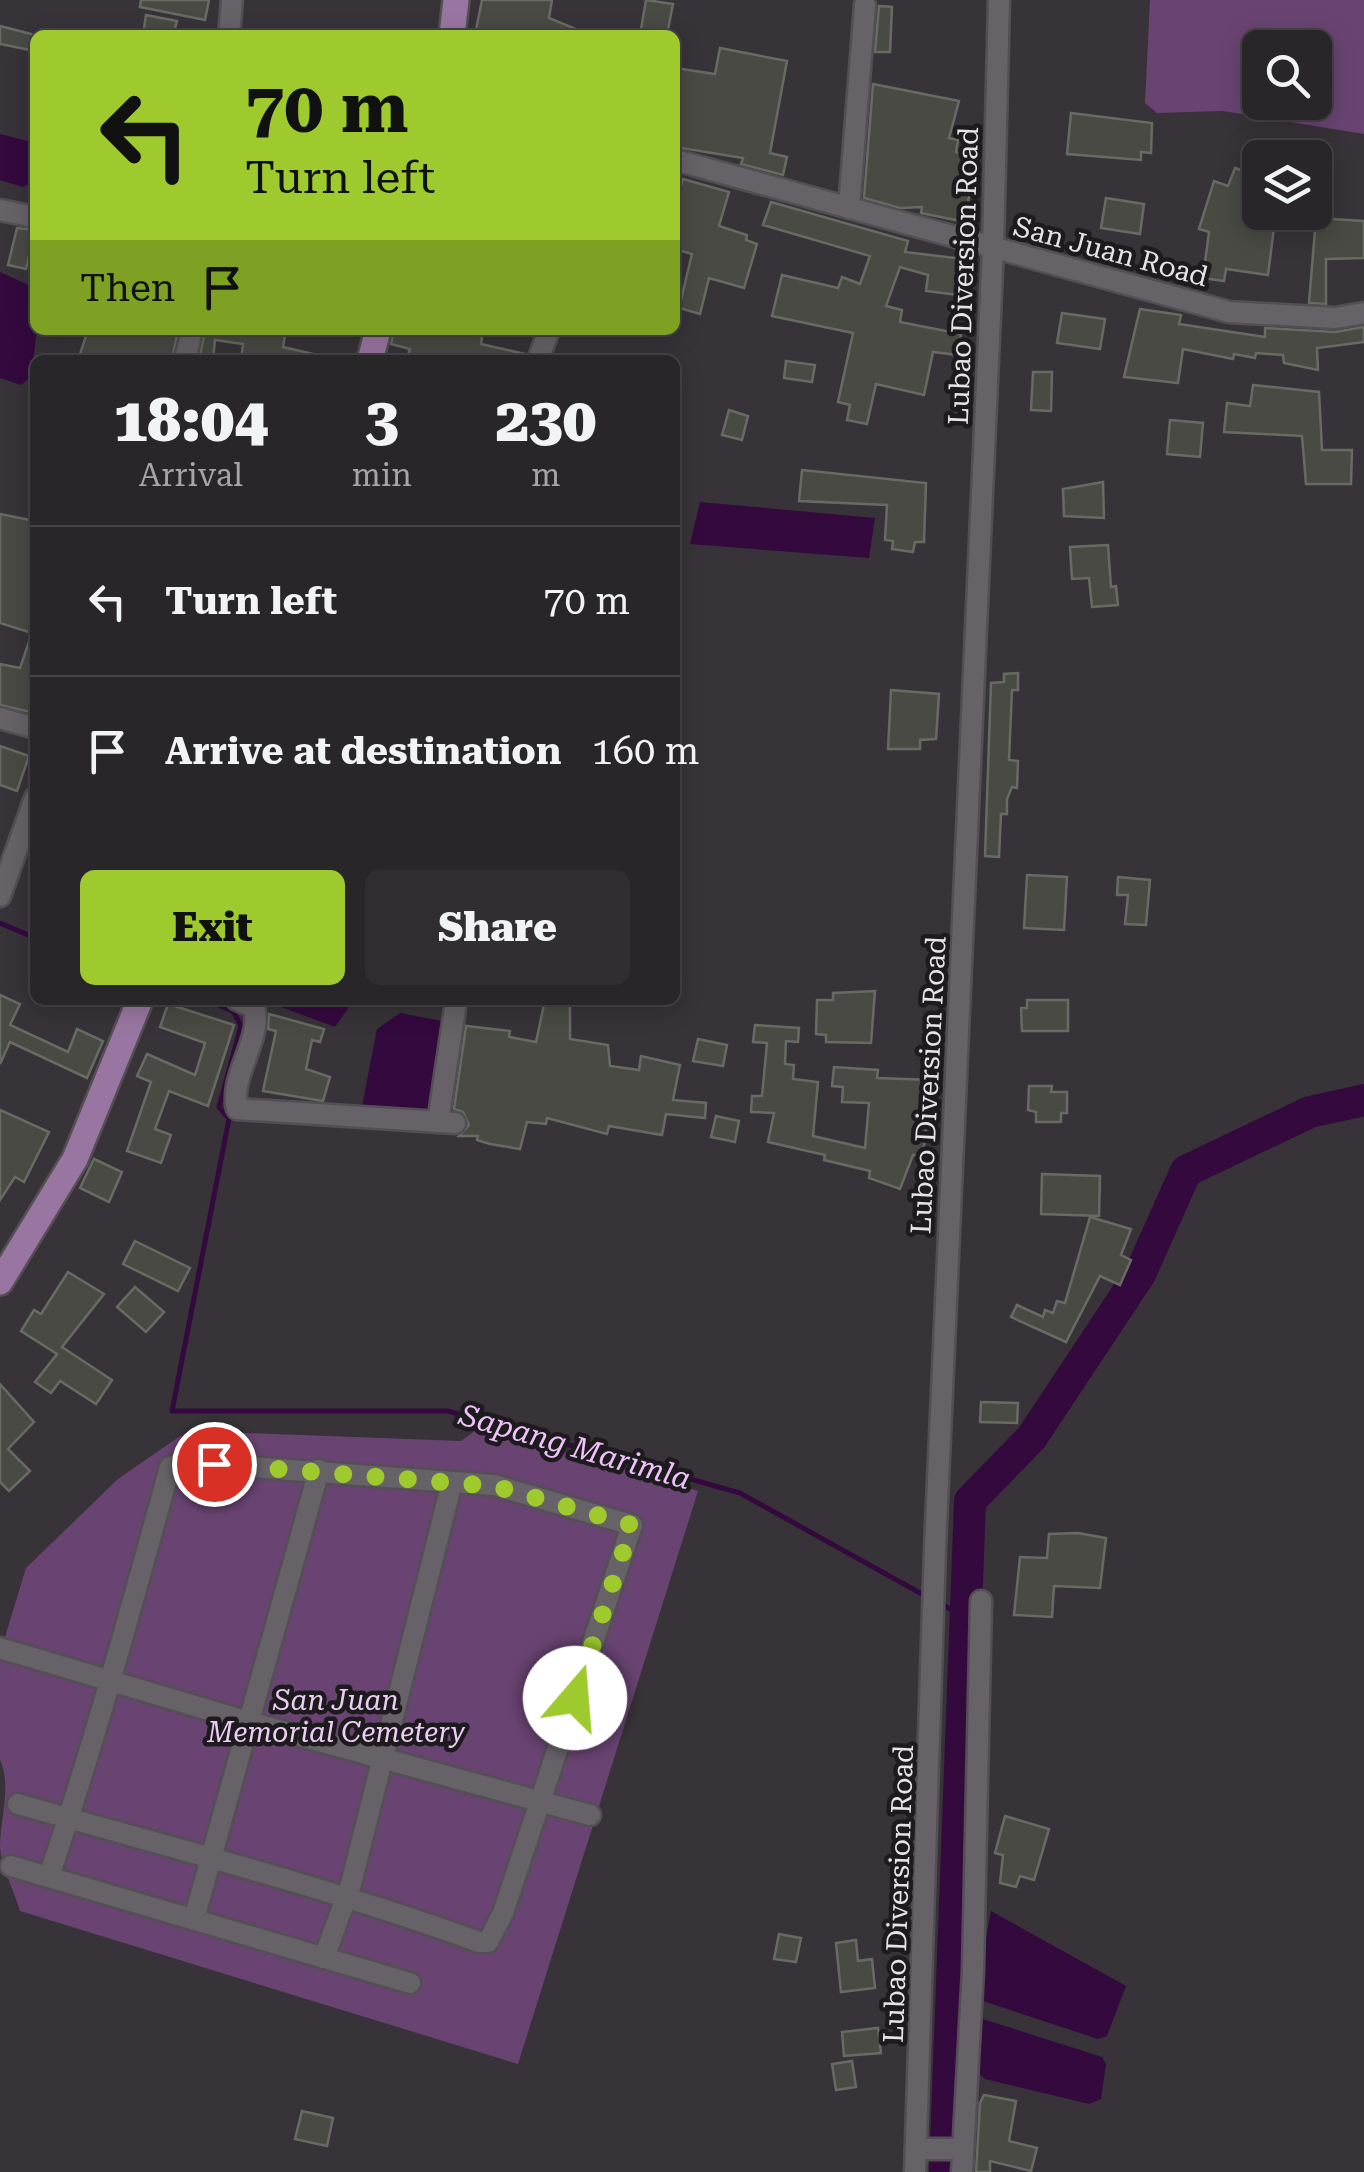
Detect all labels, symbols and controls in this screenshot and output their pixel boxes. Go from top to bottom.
map controls [1242,30,1332,230]
button: search [1242,30,1332,120]
text: 70 m [245,67,409,149]
icon: left [80,70,210,200]
street label: Lubao Diversion Road [942,126,985,426]
button: layers [1242,140,1332,230]
text: Turn left [245,151,435,204]
street label: San Juan Road [1010,210,1212,293]
icon: arrive [195,260,250,315]
text: Then [80,266,175,310]
text: 18:04 [114,385,268,456]
text: 3 [365,385,399,456]
text: 230 [495,385,596,456]
text: Arrival [139,456,243,494]
text: min [352,456,412,494]
text: m [531,456,560,494]
icon: left [80,574,135,629]
text: Turn left [165,579,337,623]
text: 70 m [543,579,630,623]
icon: arrive [80,724,135,779]
text: Arrive at destination [165,729,561,773]
text: 160 m [591,729,700,773]
button: Exit [80,870,345,985]
button: Share [365,870,630,985]
street label: Lubao Diversion Road [904,935,953,1235]
water label: Sapang Marimla [454,1396,695,1496]
pin [172,1422,257,1507]
icon: arrive [187,1437,242,1492]
position arrow [523,1646,627,1750]
park label: San Juan Memorial Cemetery [206,1684,466,1749]
street label: Lubao Diversion Road [877,1744,920,2044]

